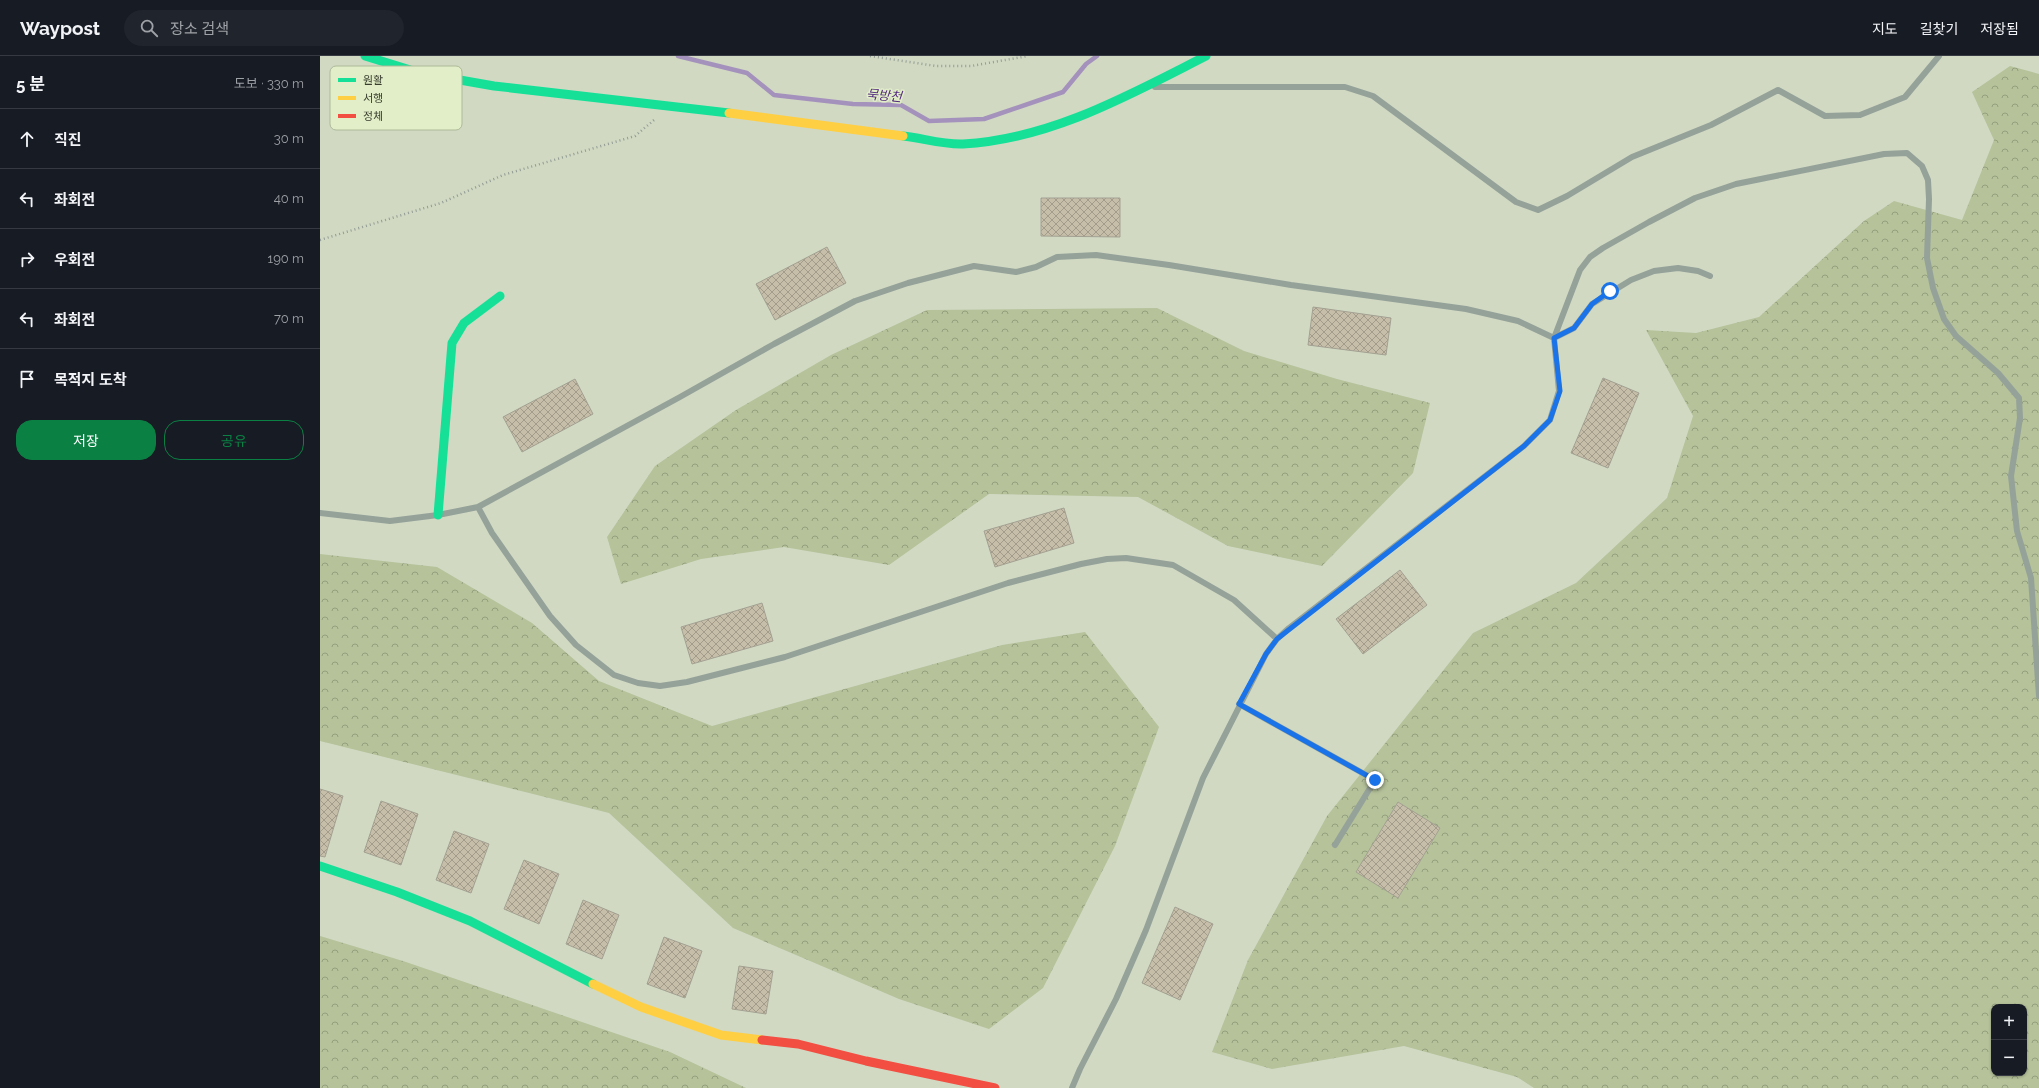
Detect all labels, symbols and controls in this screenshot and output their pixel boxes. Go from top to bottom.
search box [124,10,404,46]
text: Waypost [20,17,100,39]
icon: search [138,17,160,39]
text: 장소 검색 [170,20,229,38]
text: 지도 [1872,21,1898,37]
text: 길찾기 [1920,21,1958,37]
text: 저장됨 [1980,21,2019,37]
legend [330,66,462,130]
text: 5 분 [16,74,45,94]
text: 원활 [363,74,383,87]
text: 도보 · 330 m [234,76,304,91]
water label: 묵방천 [865,86,904,105]
text: 서행 [363,92,383,105]
text: 정체 [363,110,383,123]
icon: ahead [16,128,38,150]
text: 직진 [54,131,82,149]
text: 30 m [274,131,304,146]
icon: left [16,188,38,210]
text: 좌회전 [54,191,95,209]
text: 40 m [274,191,304,206]
icon: right [16,248,38,270]
text: 우회전 [54,251,95,269]
text: 190 m [268,251,304,266]
route start [1601,282,1619,300]
icon: left [16,308,38,330]
text: 좌회전 [54,311,95,329]
text: 70 m [274,311,304,326]
icon: arrive [16,368,38,390]
text: 목적지 도착 [54,371,127,389]
button: 저장 [16,420,156,460]
button: 공유 [164,420,304,460]
route end [1366,771,1384,789]
map controls [1991,1004,2027,1076]
button: + [1991,1004,2027,1040]
button: − [1991,1040,2027,1076]

